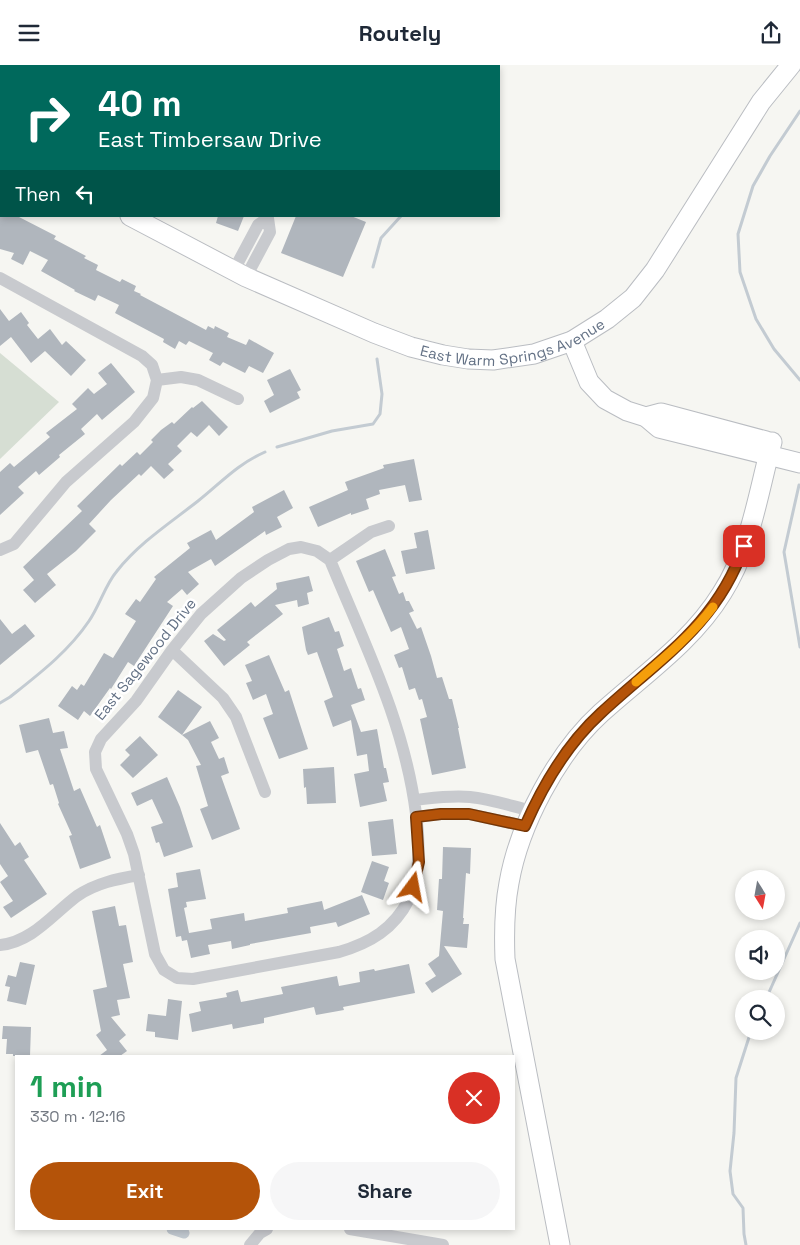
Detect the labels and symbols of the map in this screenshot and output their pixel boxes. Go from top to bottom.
street label: East Warm Springs Avenue [419,314,608,370]
pin [723,525,765,567]
street label: East Sagewood Drive [90,594,200,724]
position arrow [386,860,438,912]
north arrow [735,870,785,920]

